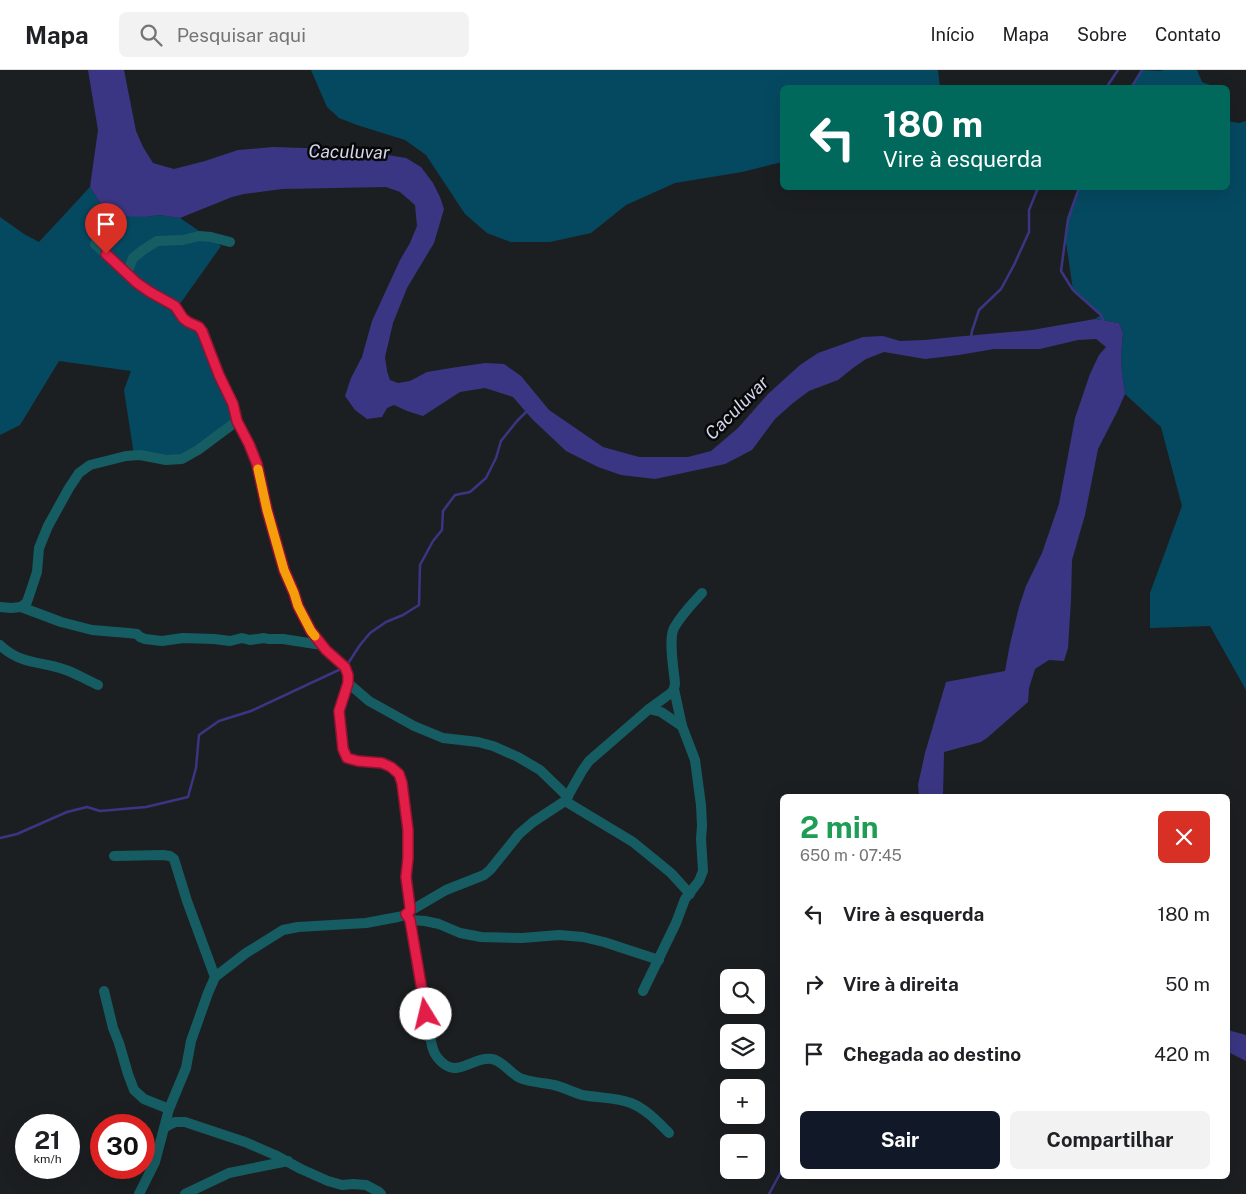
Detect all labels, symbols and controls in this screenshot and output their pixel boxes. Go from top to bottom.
search box [119,12,469,57]
text: Mapa [25,21,89,49]
icon: search [137,21,165,49]
text: Pesquisar aqui [177,24,306,46]
text: Início [930,24,975,45]
text: Mapa [1003,24,1049,45]
text: Sobre [1077,24,1127,45]
text: Contato [1155,24,1221,45]
text: 180 m [883,104,983,145]
icon: left [800,105,865,170]
water label: Caculuvar [308,140,390,163]
text: Vire à esquerda [883,146,1042,172]
pin [85,203,127,254]
icon: arrive [92,210,120,238]
water label: Caculuvar [701,371,773,444]
text: 2 min [800,809,879,845]
button: close [1158,811,1210,863]
text: 650 m · 07:45 [800,846,902,865]
icon: left [800,900,828,928]
text: Vire à esquerda [843,903,984,925]
text: 180 m [1157,903,1210,925]
map controls [720,969,765,1179]
button: search [720,969,765,1014]
icon: right [800,970,828,998]
text: Vire à direita [843,973,959,995]
text: 50 m [1165,973,1210,995]
position arrow [399,987,451,1039]
button: layers [720,1024,765,1069]
icon: arrive [800,1040,828,1068]
text: Chegada ao destino [843,1043,1021,1065]
text: 420 m [1154,1043,1210,1065]
button: + [720,1079,765,1124]
button: Sair [800,1111,1000,1169]
button: Compartilhar [1010,1111,1210,1169]
speed limit sign: 30 [90,1114,155,1179]
text: 21 [34,1125,61,1155]
button: − [720,1134,765,1179]
text: km/h [33,1152,62,1166]

